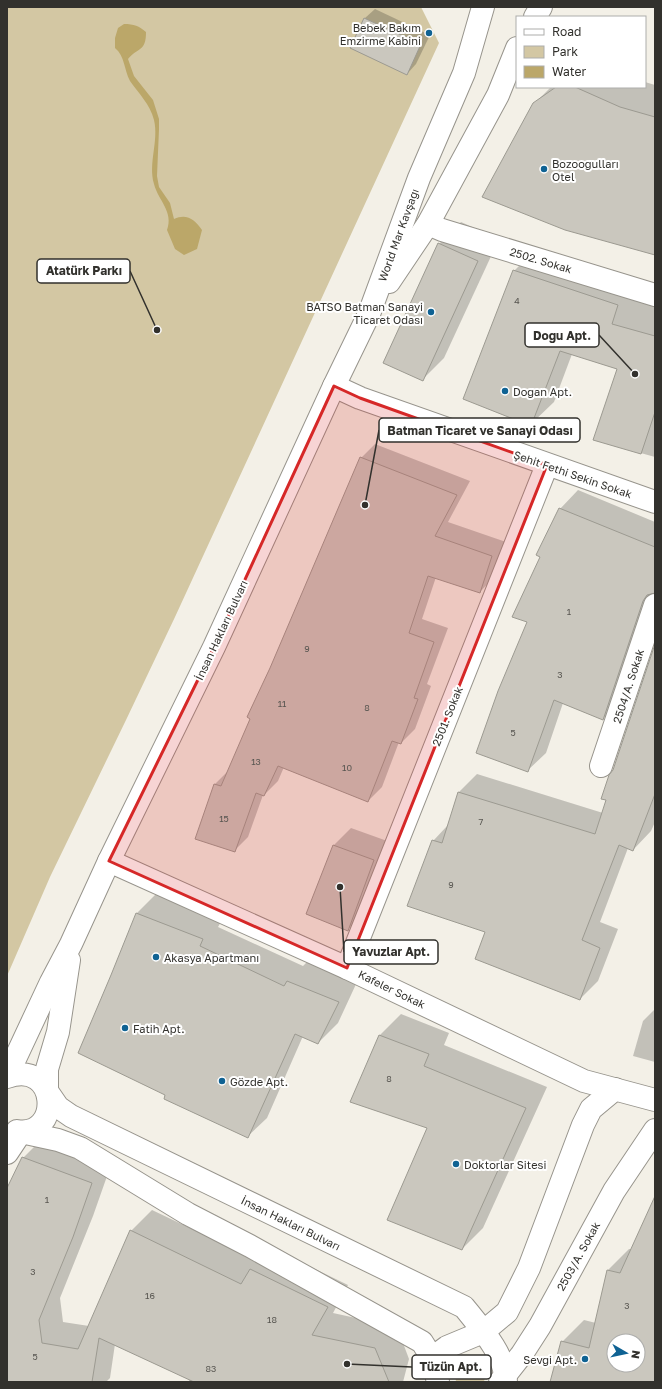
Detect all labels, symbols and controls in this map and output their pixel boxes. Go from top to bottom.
legend [516,16,646,88]
place label: Bebek Bakım Emzirme Kabini [340,21,421,47]
text: Road [552,24,581,39]
marker: Bebek Bakım Emzirme Kabini [424,28,434,38]
text: Park [552,44,578,59]
text: Water [552,64,586,79]
place label: Bozooğulları Otel [552,157,619,183]
marker: Bozooğulları Otel [539,164,549,174]
street label: World Mar Kavşağı [375,187,421,283]
street label: 2502. Sokak [508,244,574,276]
callout: Atatürk Parkı [37,259,130,283]
text: Atatürk Parkı [46,263,122,278]
house number: 4 [514,295,520,306]
place label: BATSO Batman Sanayi Ticaret Odası [306,300,423,326]
marker: BATSO Batman Sanayi Ticaret Odası [426,307,436,317]
callout: Doğu Apt. [525,323,599,347]
text: Doğu Apt. [533,328,591,343]
place label: Doğan Apt. [513,385,572,398]
marker: Doğan Apt. [500,386,510,396]
callout: Batman Ticaret ve Sanayi Odası [379,418,580,442]
text: Batman Ticaret ve Sanayi Odası [387,423,573,438]
street label: Şehit Fethi Sekin Sokak [512,448,634,500]
street label: İnsan Hakları Bulvarı [192,578,250,682]
house number: 1 [567,606,572,617]
house number: 9 [304,643,310,654]
street label: 2504/A. Sokak [610,647,646,725]
house number: 3 [557,669,563,680]
street label: 2501. Sokak [429,684,465,748]
house number: 11 [278,698,287,709]
house number: 8 [364,702,370,713]
house number: 5 [510,727,516,738]
house number: 13 [251,756,261,767]
house number: 10 [342,762,352,773]
house number: 15 [219,813,229,824]
house number: 7 [479,816,484,827]
house number: 9 [448,879,454,890]
callout: Yavuzlar Apt. [344,940,438,964]
text: Yavuzlar Apt. [352,944,430,959]
place label: Akasya Apartmanı [164,951,259,964]
marker: Akasya Apartmanı [151,952,161,962]
street label: Kafeler Sokak [356,967,428,1011]
place label: Fatih Apt. [133,1022,184,1035]
marker: Fatih Apt. [120,1023,130,1033]
house number: 8 [386,1073,392,1084]
place label: Gözde Apt. [230,1075,288,1088]
marker: Gözde Apt. [217,1076,227,1086]
place label: Doktorlar Sitesi [464,1158,546,1171]
marker: Doktorlar Sitesi [451,1159,461,1169]
street label: İnsan Hakları Bulvarı [239,1193,343,1253]
house number: 1 [45,1194,50,1205]
street label: 2503/A. Sokak [554,1219,602,1293]
house number: 3 [30,1266,36,1277]
house number: 16 [145,1290,155,1301]
house number: 3 [624,1300,630,1311]
house number: 18 [267,1314,277,1325]
north arrow [606,1333,646,1373]
text: N [629,1349,643,1360]
house number: 5 [32,1351,38,1362]
place label: Sevgi Apt. [523,1353,577,1366]
marker: Sevgi Apt. [580,1354,590,1364]
callout: Tüzün Apt. [412,1355,491,1379]
text: Tüzün Apt. [420,1359,483,1374]
house number: 83 [206,1363,216,1374]

